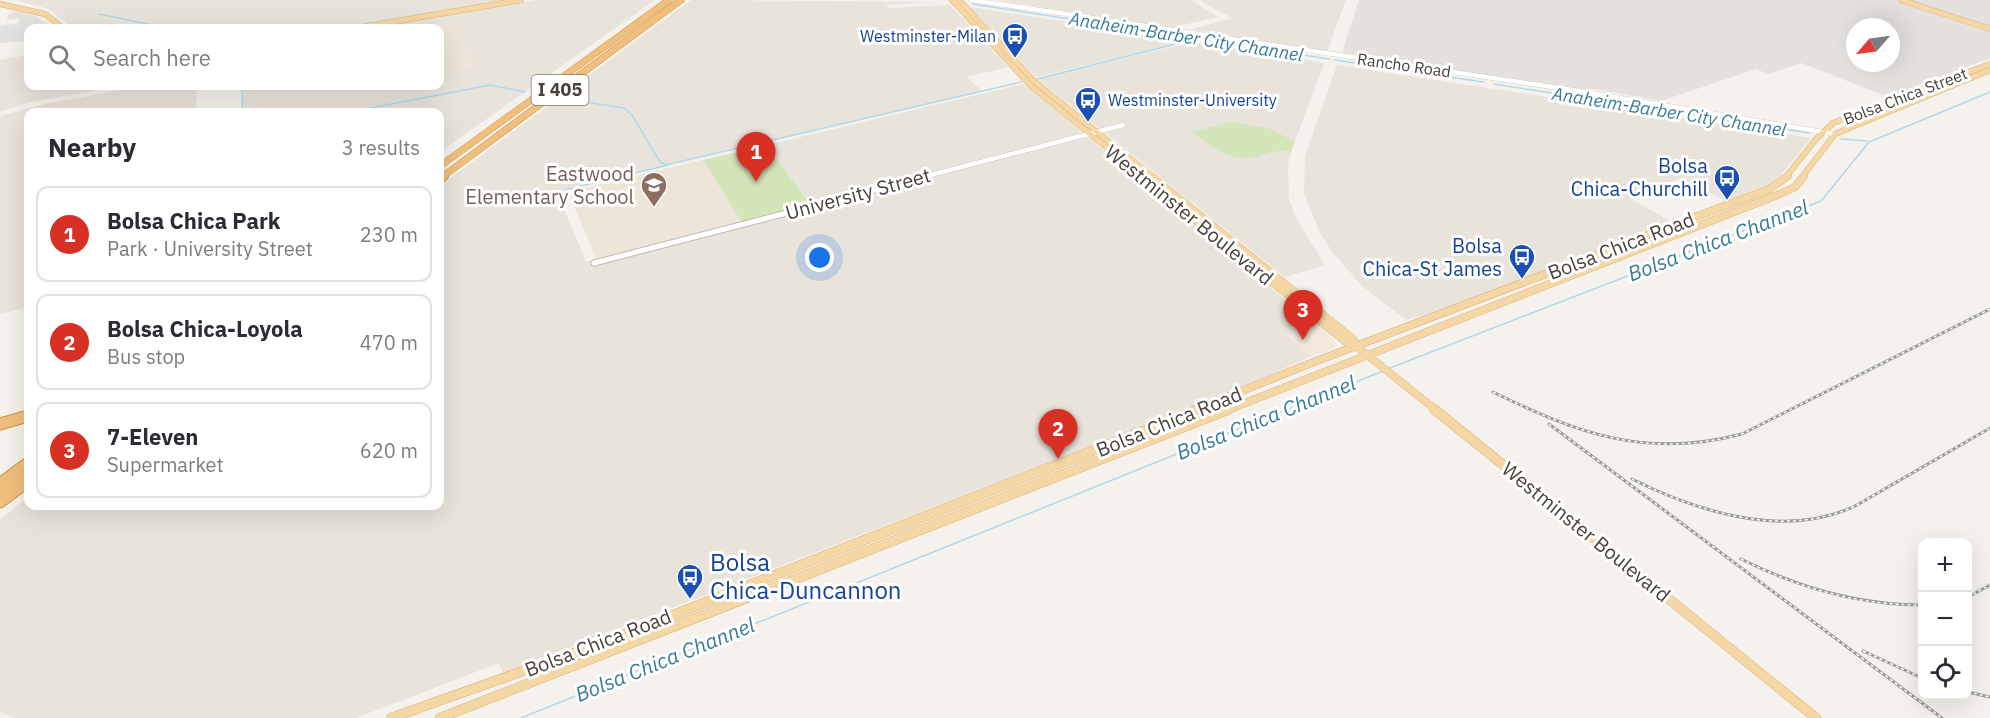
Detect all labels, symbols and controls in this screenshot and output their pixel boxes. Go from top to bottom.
water label: Anaheim-Barber City Channel [1066,6,1305,66]
north arrow [1846,18,1900,72]
bus stop icon: Westminster-Milan [1000,21,1030,59]
search box [24,24,444,90]
place label: Westminster-Milan [860,26,996,46]
icon: search [45,41,78,74]
text: Search here [93,43,211,72]
street label: Rancho Road [1356,49,1452,81]
street label: Bolsa Chica Street [1840,63,1970,129]
road number: I 405 [532,75,588,105]
water label: Anaheim-Barber City Channel [1549,81,1788,141]
bus stop icon: Westminster-University [1073,85,1103,123]
place label: Westminster-University [1108,90,1277,110]
text: Nearby [48,130,136,164]
pin: 1 [736,132,776,182]
text: 3 results [342,134,420,161]
street label: Westminster Boulevard [1099,138,1279,291]
place label: Bolsa Chica-Churchill [1571,152,1708,202]
place label: Eastwood Elementary School [465,160,634,210]
street label: University Street [782,161,933,226]
bus stop icon: Bolsa Chica-Churchill [1712,163,1742,201]
school or university icon: Eastwood Elementary School [639,170,669,208]
water label: Bolsa Chica Channel [1623,193,1812,287]
street label: Bolsa Chica Road [1544,205,1698,286]
text: Bolsa Chica Park [107,206,281,235]
text: 1 [64,221,76,248]
text: 230 m [360,221,418,248]
place label: Bolsa Chica-St James [1363,232,1502,282]
text: Park · University Street [107,235,313,262]
bus stop icon: Bolsa Chica-St James [1507,242,1537,280]
your location [805,243,834,272]
pin: 3 [1284,290,1322,340]
text: Bolsa Chica-Loyola [107,314,303,343]
text: 2 [64,329,76,356]
text: 470 m [360,329,418,356]
text: Bus stop [107,343,185,370]
water label: Bolsa Chica Channel [1172,368,1360,466]
street label: Bolsa Chica Road [1092,380,1246,463]
pin: 2 [1038,410,1078,459]
text: 7-Eleven [107,422,198,451]
text: 3 [64,437,76,464]
text: 620 m [360,437,418,464]
text: Supermarket [107,451,224,478]
street label: Westminster Boulevard [1496,455,1676,608]
map controls [1918,538,1972,700]
button: + [1918,538,1972,592]
place label: Bolsa Chica-Duncannon [710,546,901,606]
bus stop icon: Bolsa Chica-Duncannon [675,562,705,600]
button: − [1918,592,1972,646]
street label: Bolsa Chica Road [521,602,675,683]
water label: Bolsa Chica Channel [571,610,759,708]
button: locate [1918,646,1972,700]

